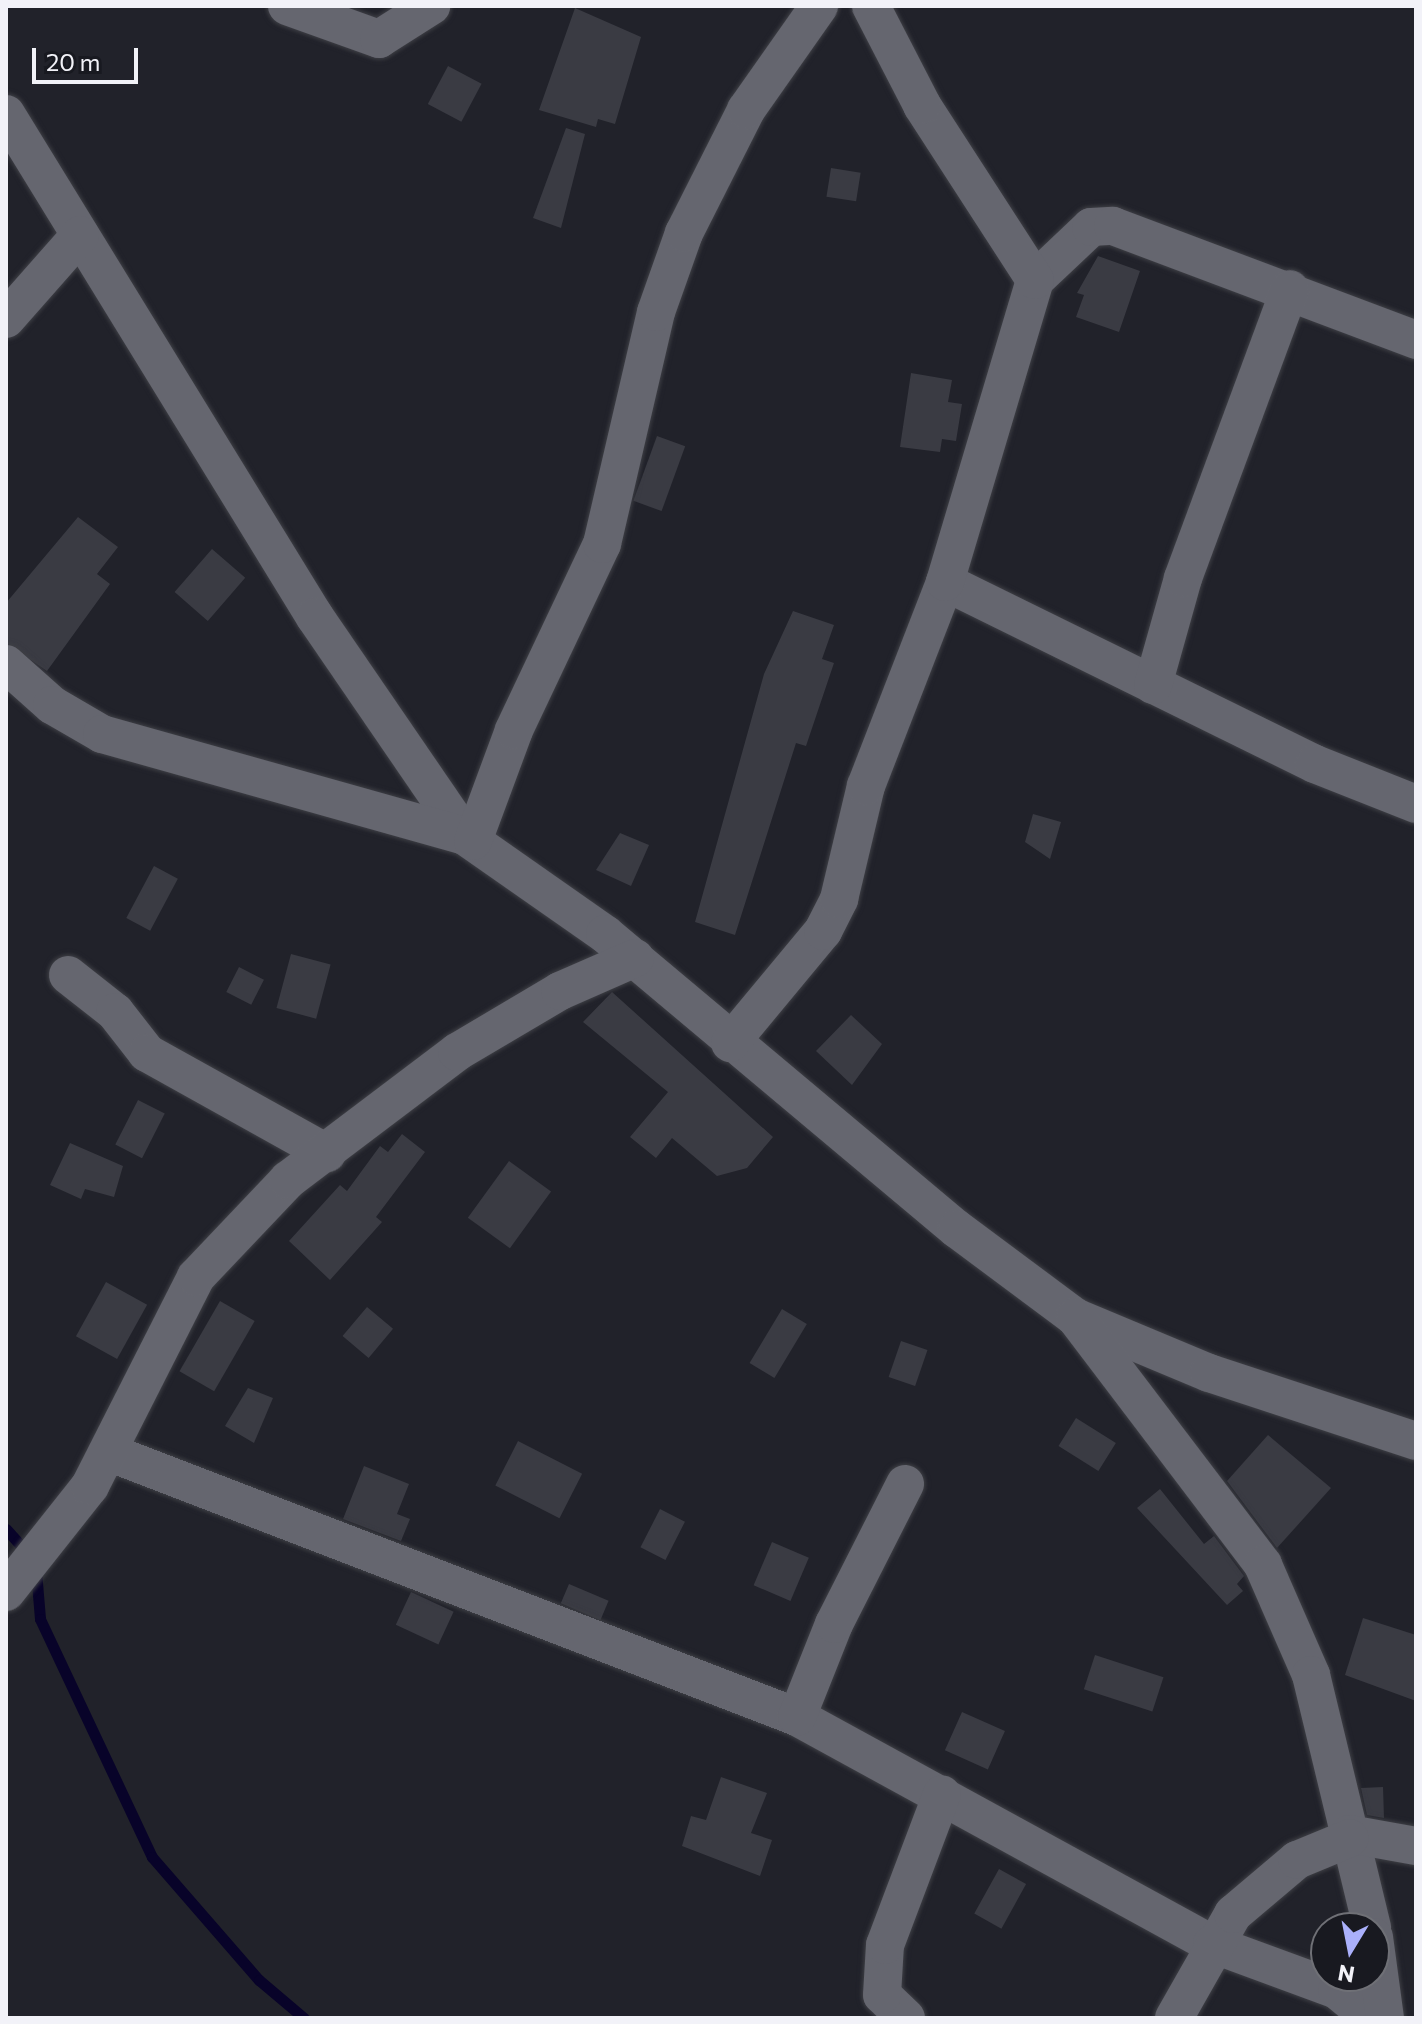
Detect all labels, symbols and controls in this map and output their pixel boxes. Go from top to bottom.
scale bar [36,32,142,82]
text: 20 m [46,47,100,76]
north arrow [1310,1912,1390,1992]
text: N [1336,1959,1357,1989]

